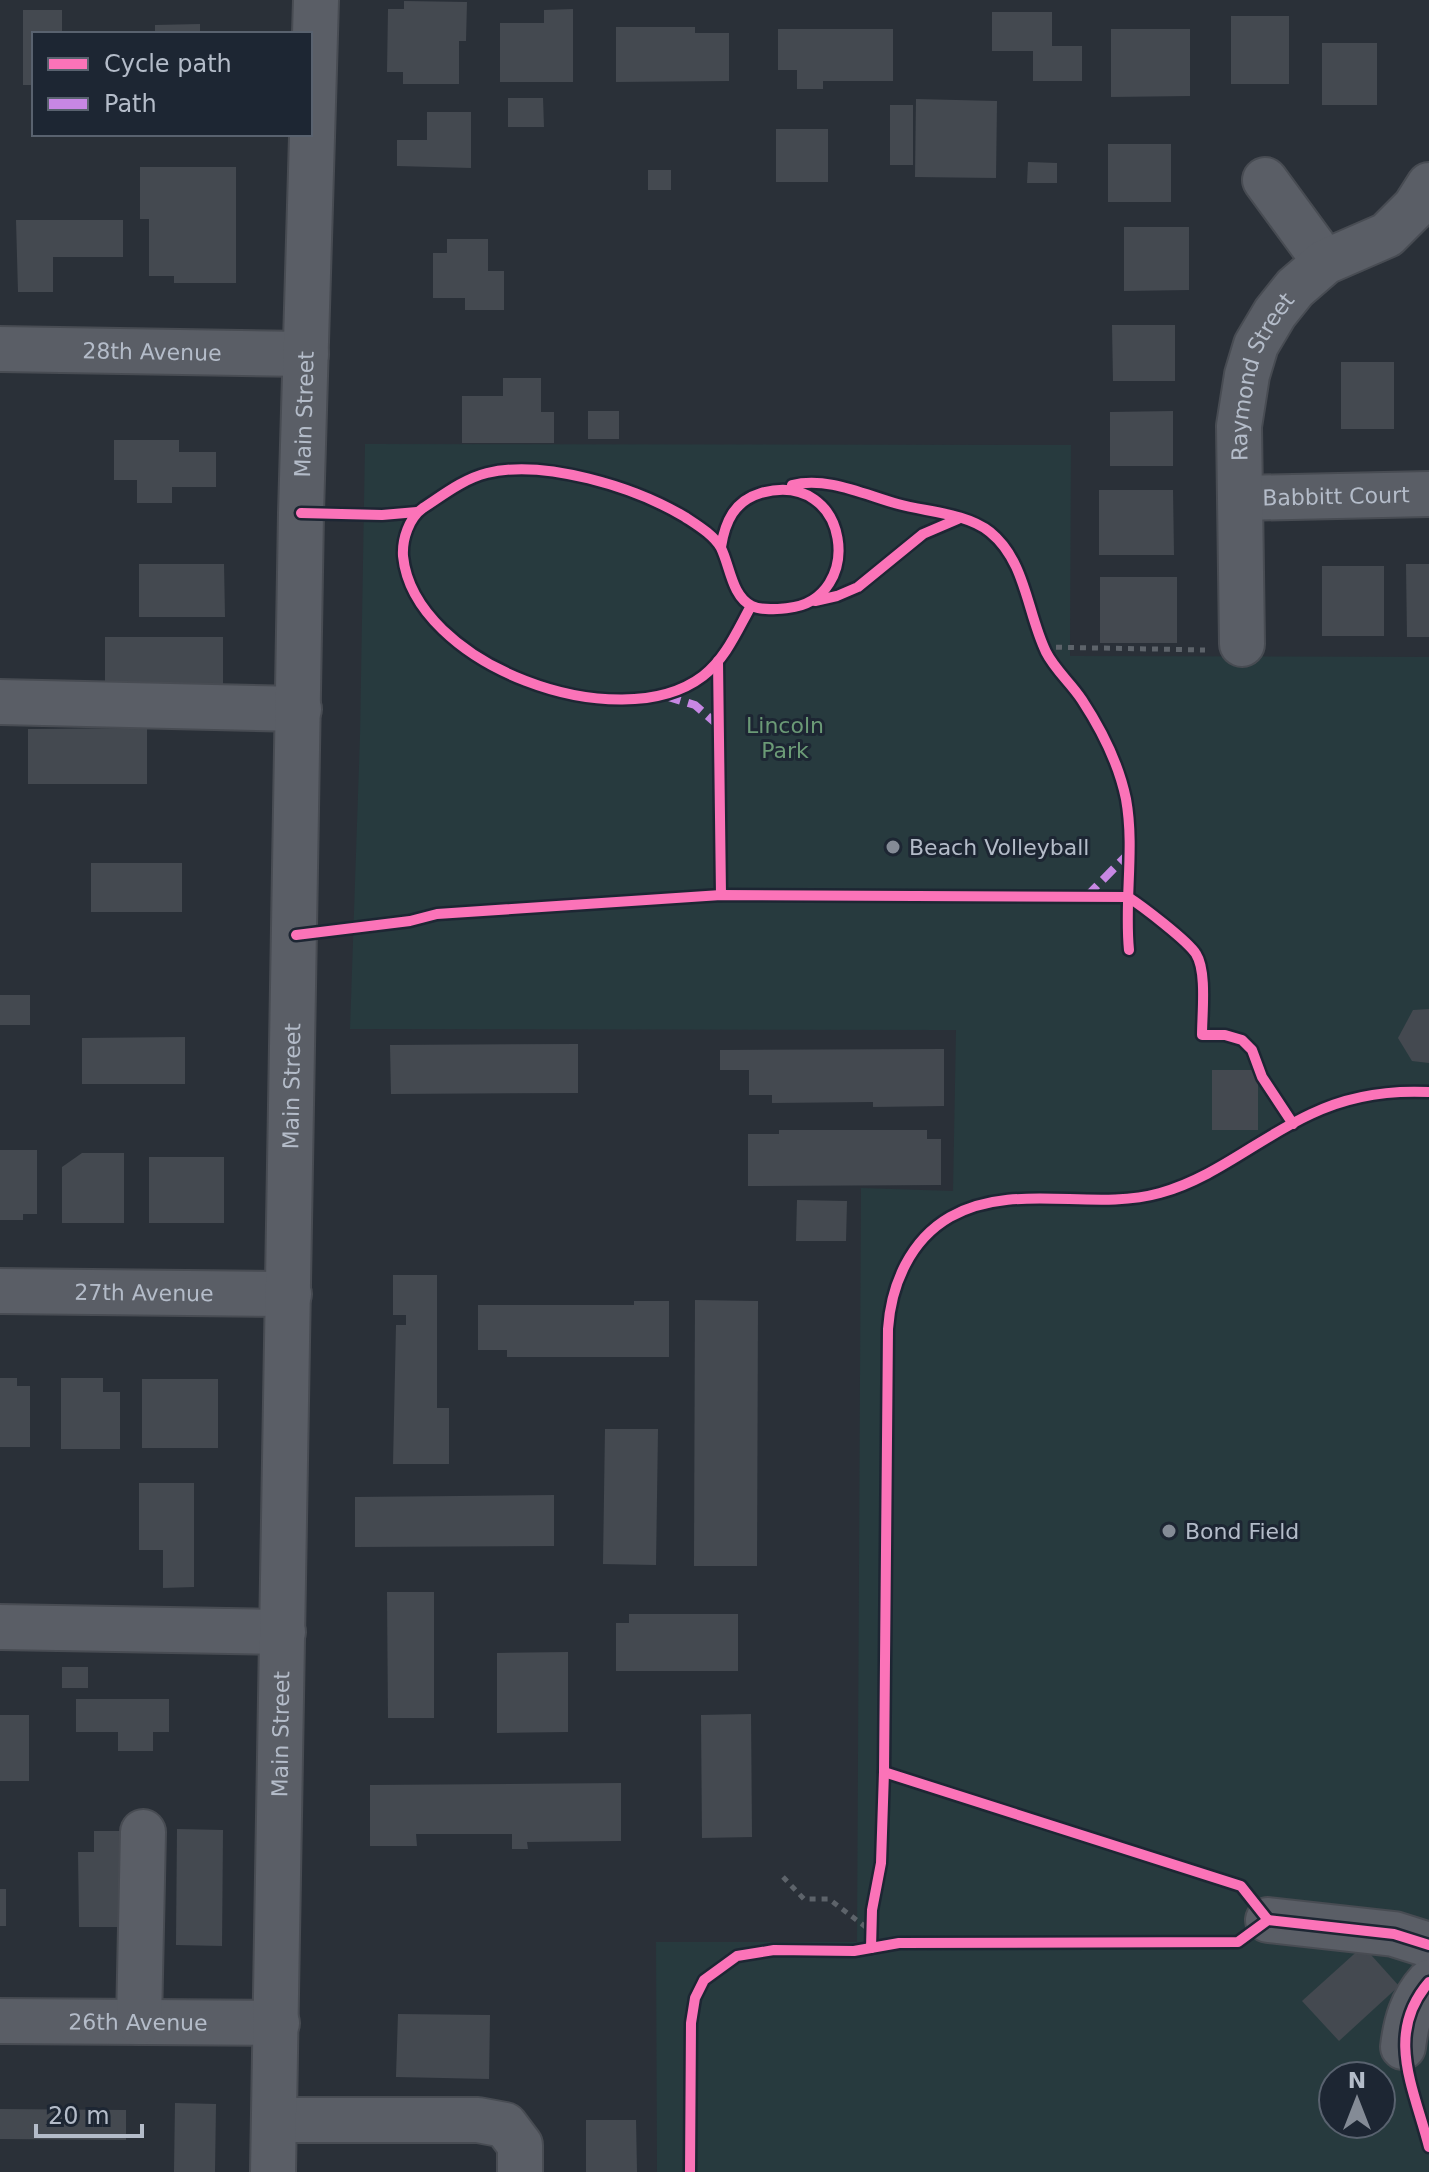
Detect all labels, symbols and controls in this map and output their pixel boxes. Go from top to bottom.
legend [32,32,312,136]
text: Cycle path [104,50,232,78]
text: Path [104,90,157,118]
street label: Raymond Street [1226,287,1299,461]
street label: 28th Avenue [82,338,222,365]
street label: Main Street [290,350,318,478]
street label: Babbitt Court [1262,482,1410,510]
park label: Lincoln Park [746,713,824,763]
place label: Beach Volleyball [909,835,1089,860]
marker: Beach Volleyball [884,838,902,856]
street label: Main Street [278,1022,305,1150]
street label: 27th Avenue [74,1279,214,1306]
place label: Bond Field [1185,1519,1299,1544]
marker: Bond Field [1160,1522,1178,1540]
street label: Main Street [267,1670,294,1797]
street label: 26th Avenue [68,2009,208,2035]
north arrow [1317,2060,1397,2140]
text: N [1348,2068,1366,2093]
scale bar [36,2088,142,2138]
text: 20 m [48,2102,110,2130]

